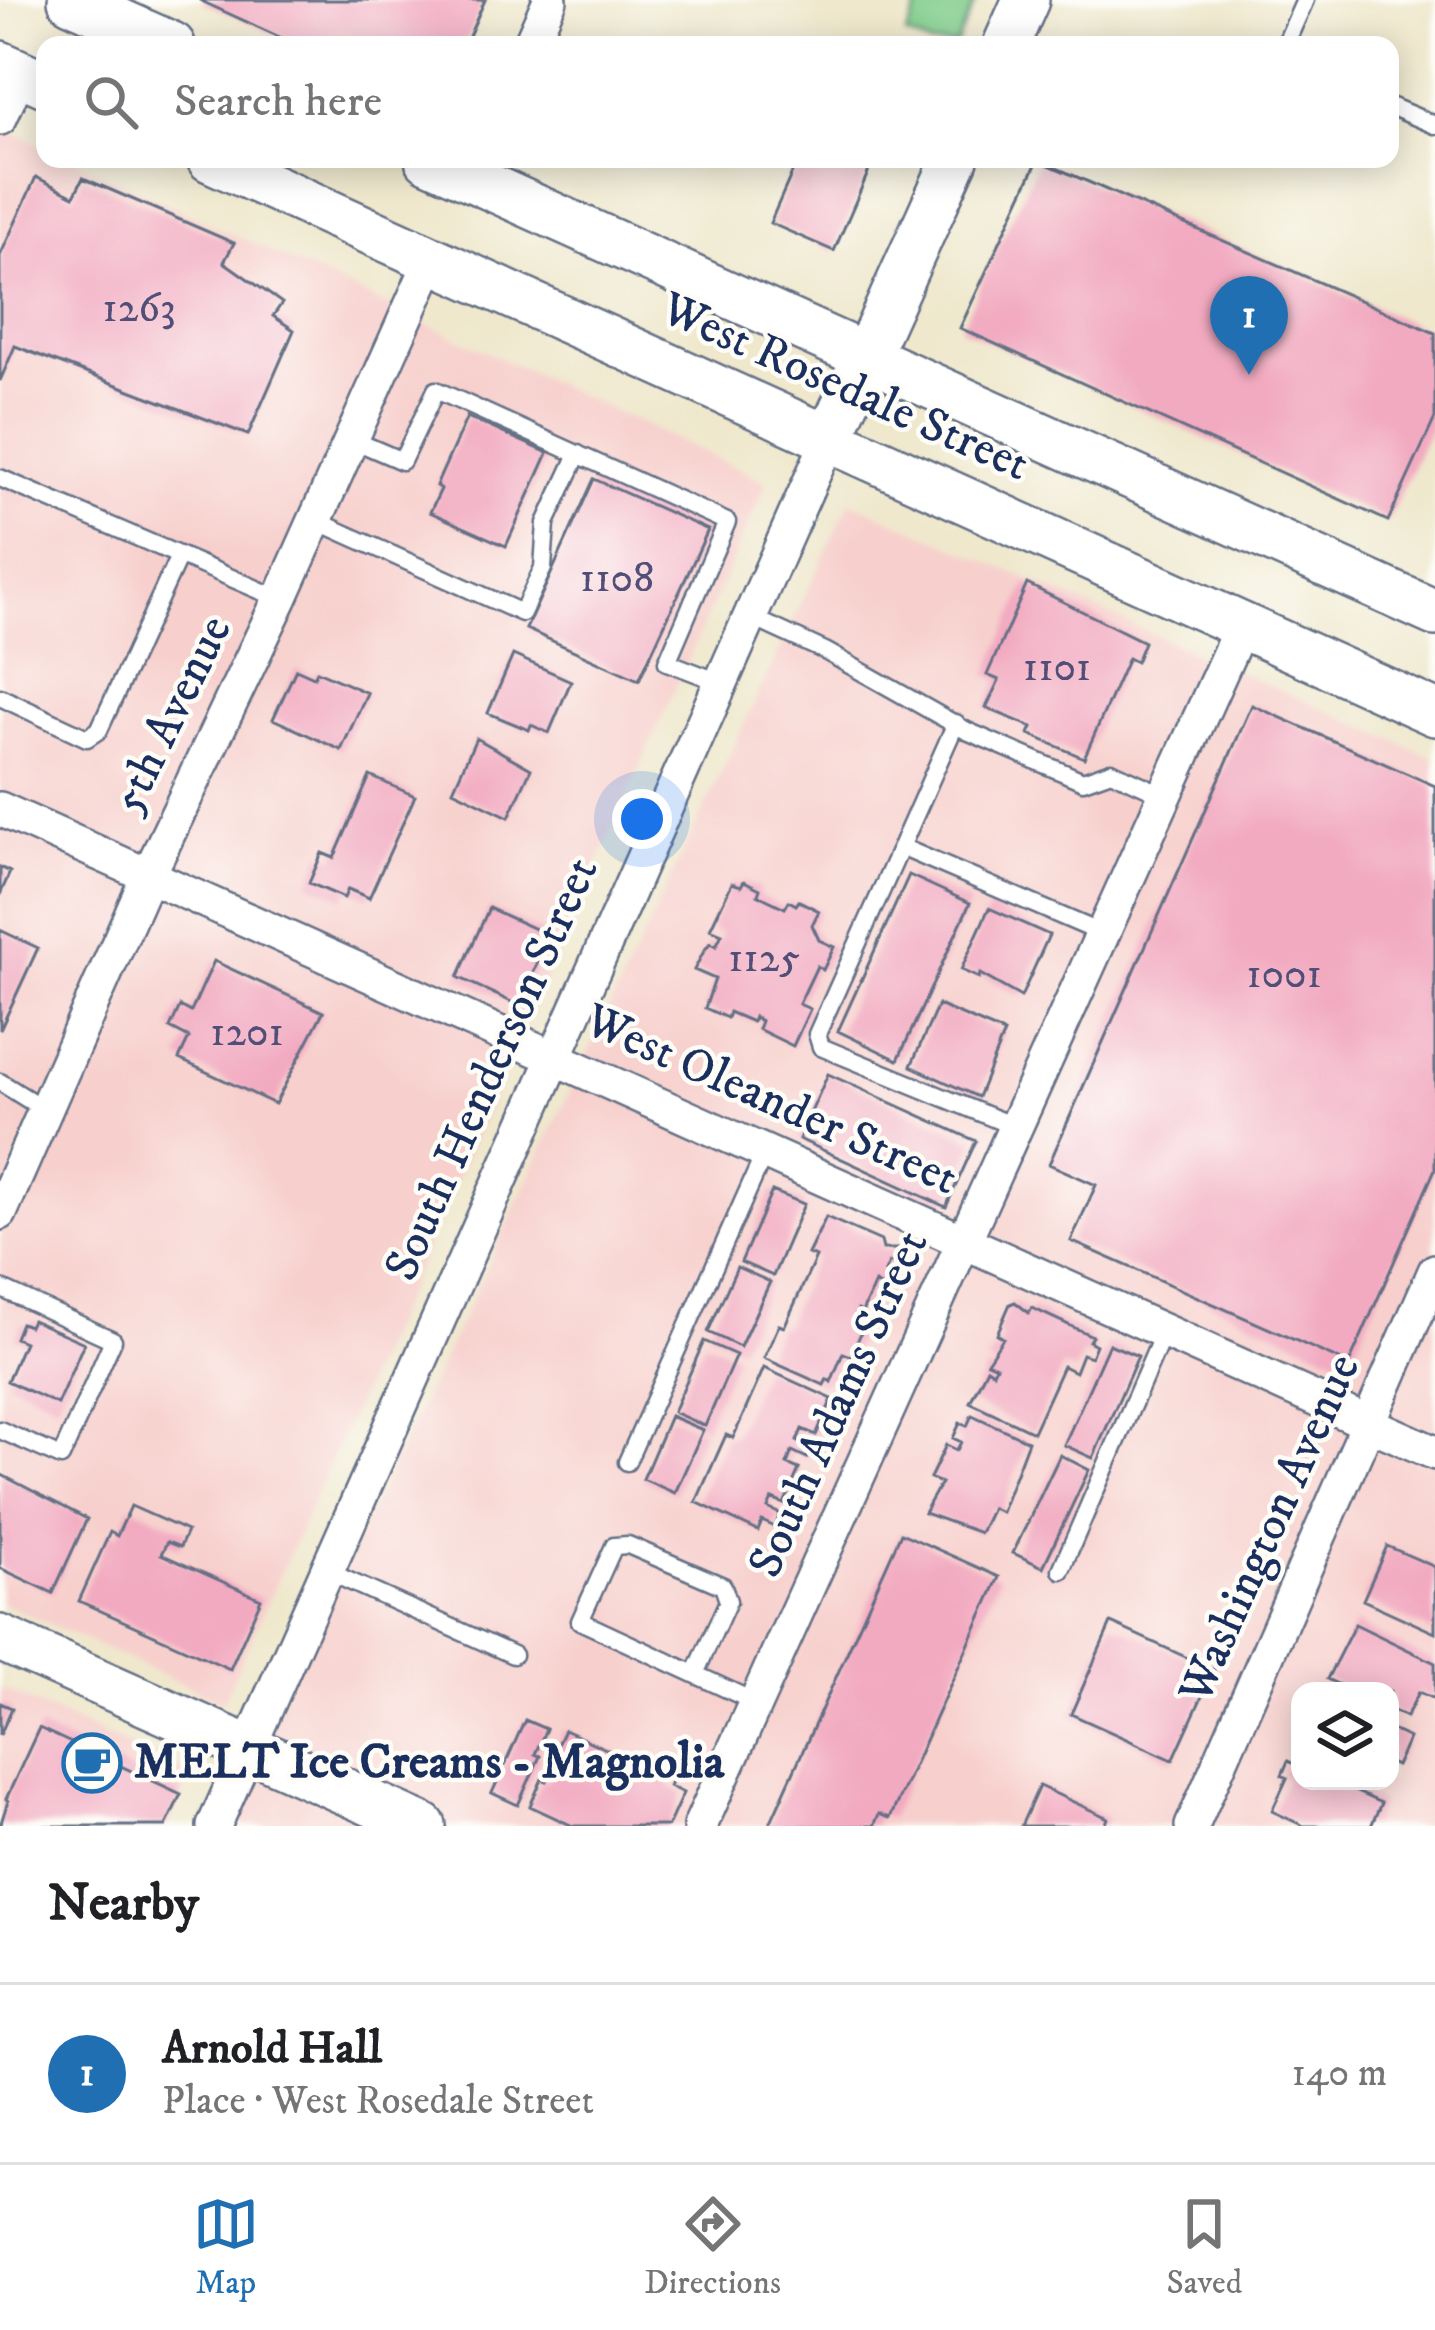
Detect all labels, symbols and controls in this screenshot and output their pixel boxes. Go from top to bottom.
search box [36,36,1399,168]
icon: search [78,69,144,135]
text: Search here [174,74,382,130]
pin: 1 [1210,276,1288,375]
street label: West Rosedale Street [651,279,1038,495]
house number: 1263 [102,283,176,335]
house number: 1108 [580,553,654,605]
street label: 5th Avenue [98,606,246,824]
house number: 1101 [1023,642,1091,694]
your location [612,789,672,849]
street label: South Henderson Street [372,848,612,1290]
house number: 1125 [728,933,800,985]
house number: 1001 [1246,949,1322,1001]
street label: West Oleander Street [574,990,967,1209]
house number: 1201 [210,1007,284,1059]
street label: South Adams Street [736,1221,942,1587]
street label: Washington Avenue [1166,1345,1374,1714]
map controls [1291,1682,1399,1790]
button: layers [1291,1682,1399,1790]
cafe icon: MELT Ice Creams - Magnolia [61,1732,123,1794]
place label: MELT Ice Creams - Magnolia [134,1733,725,1793]
text: Nearby [48,1872,199,1936]
text: Arnold Hall [162,2021,382,2077]
text: 1 [80,2049,94,2098]
text: 140 m [1292,2049,1387,2098]
text: Place · West Rosedale Street [162,2077,594,2126]
tab: Map [193,2191,259,2304]
tab: Directions [644,2191,781,2304]
tab: Saved [1166,2191,1242,2304]

